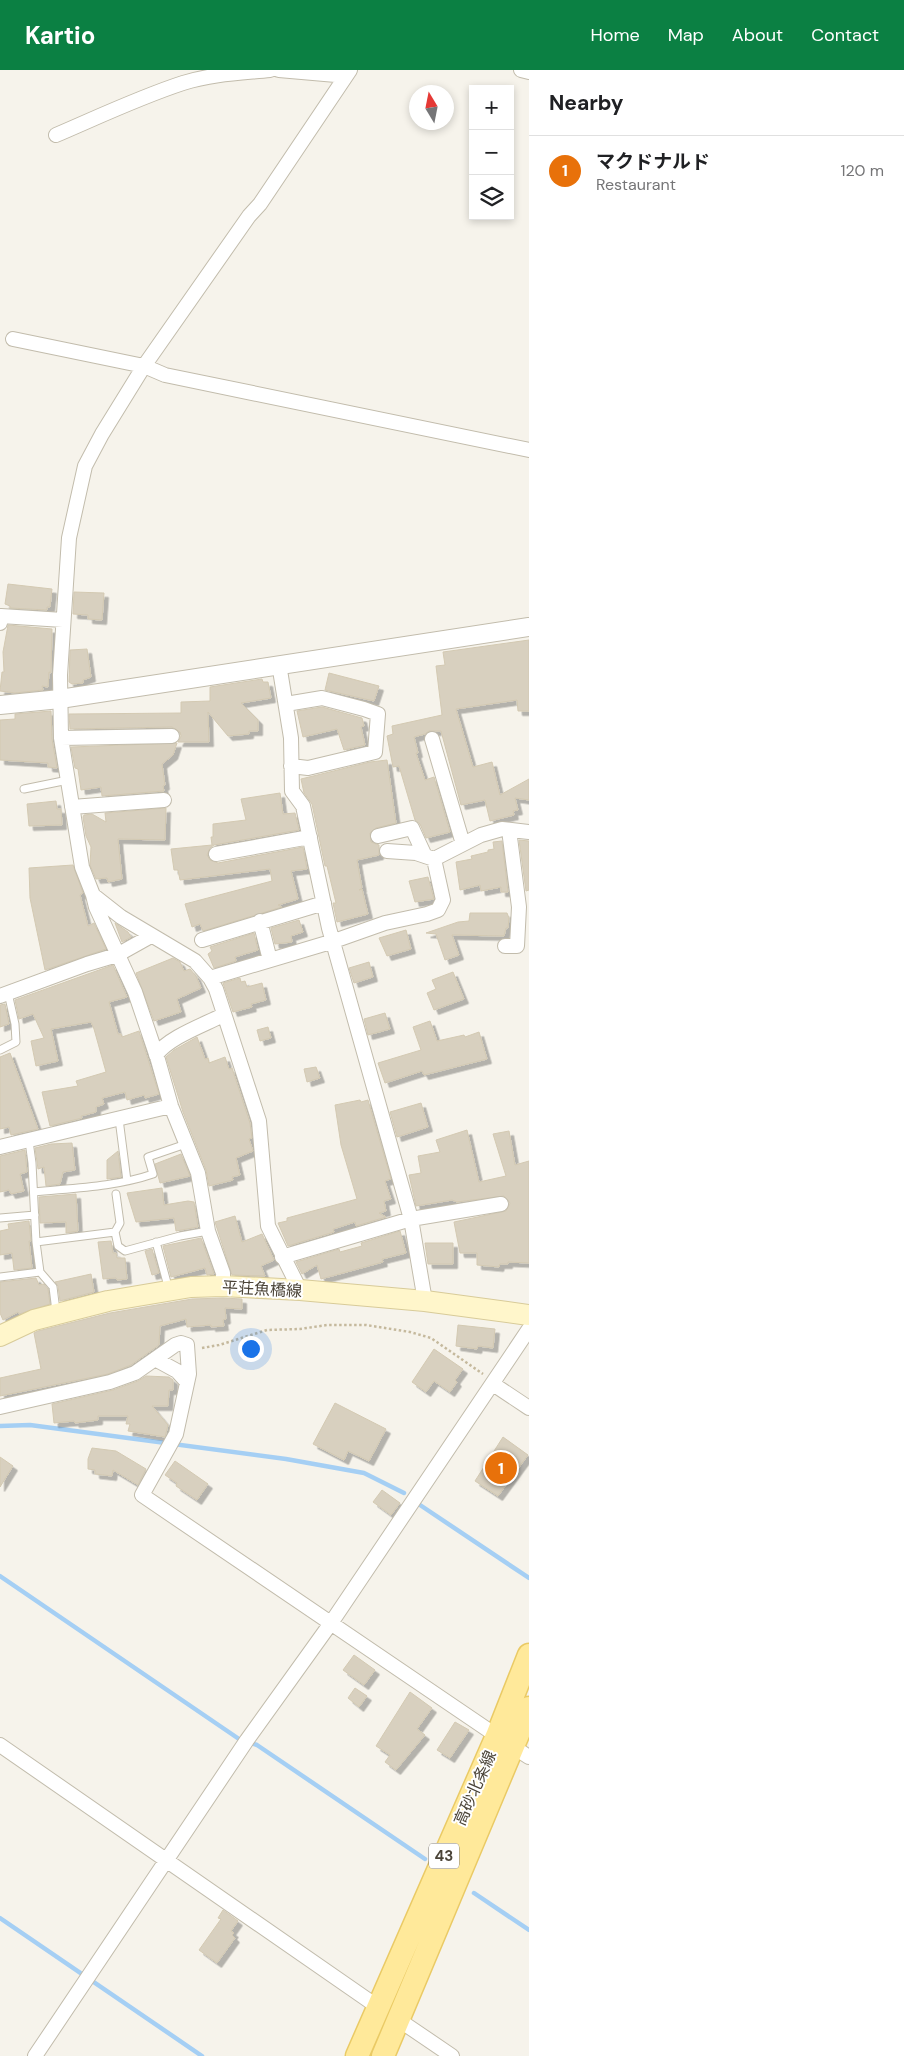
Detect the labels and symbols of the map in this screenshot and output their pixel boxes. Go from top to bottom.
north arrow [409,85,454,130]
street label: 平荘魚橋線 [221,1276,303,1302]
your location [238,1336,264,1362]
pin: 1 [485,1449,517,1487]
street label: 高砂北条線 [449,1747,501,1829]
road number: 43 [429,1844,459,1868]

